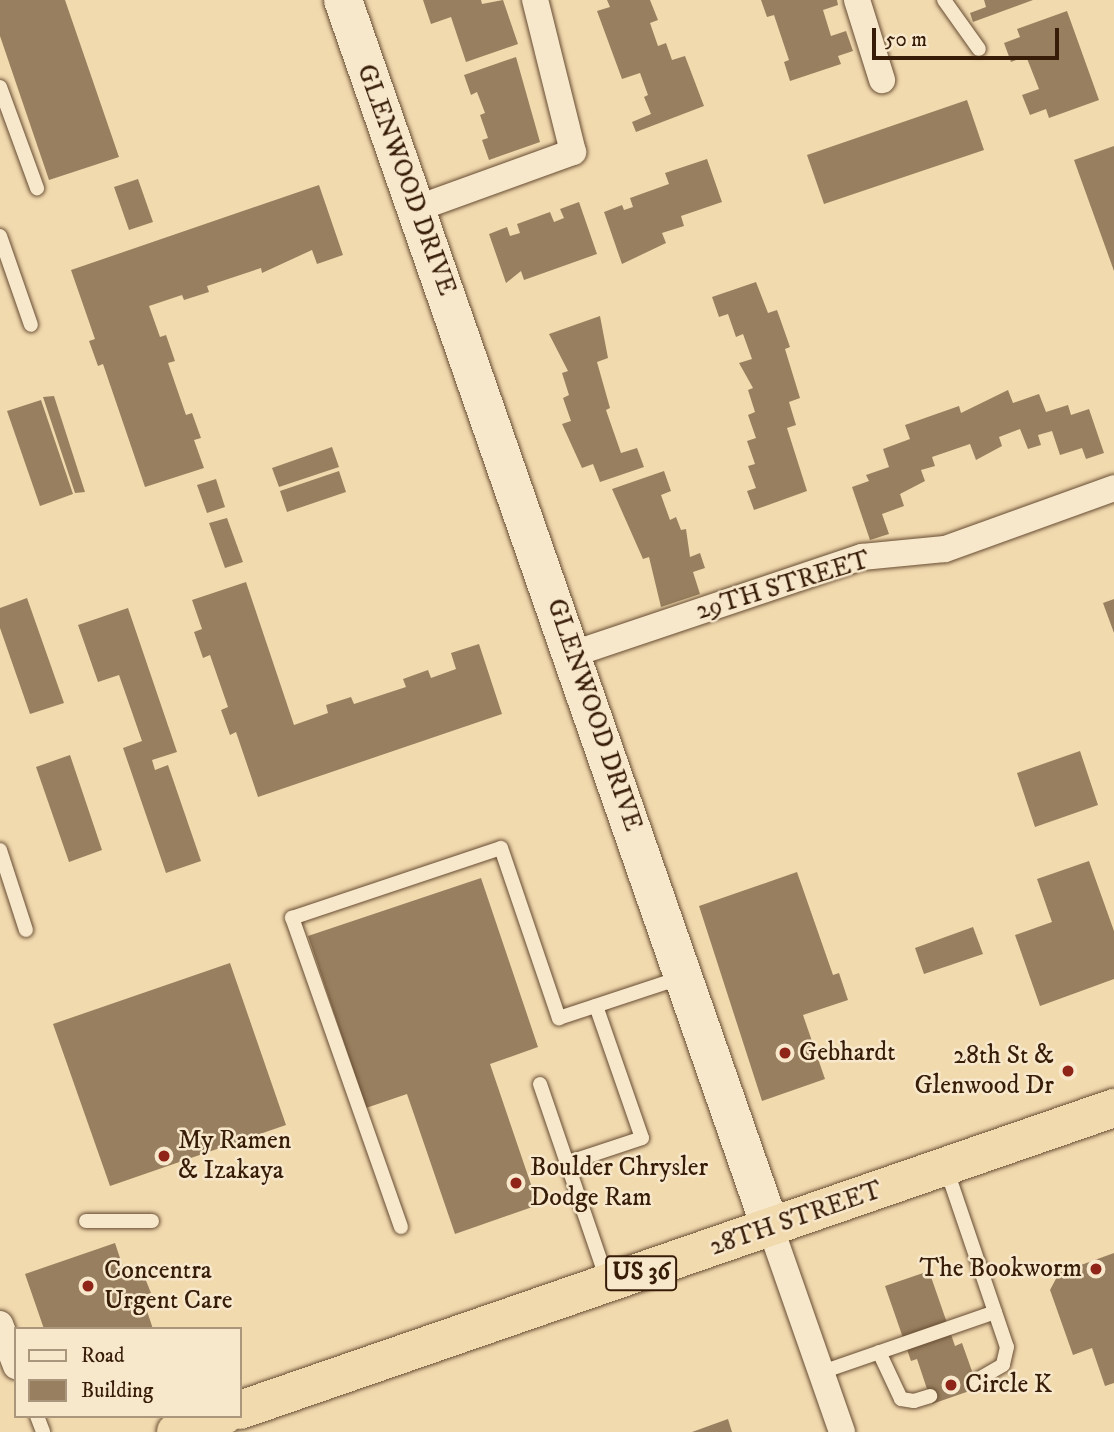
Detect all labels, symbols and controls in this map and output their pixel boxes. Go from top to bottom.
scale bar [876,14,1063,58]
text: 50 m [885,27,927,53]
street label: GLENWOOD DRIVE [350,60,462,300]
street label: 29TH STREET [692,545,874,627]
street label: GLENWOOD DRIVE [540,595,648,835]
place label: Gebhardt [799,1037,896,1069]
place label: 28th St & Glenwood Dr [914,1040,1054,1102]
marker: Gebhardt [777,1045,793,1061]
marker: 28th St & Glenwood Dr [1060,1063,1076,1079]
place label: My Ramen & Izakaya [178,1125,291,1186]
marker: My Ramen & Izakaya [156,1148,172,1164]
place label: Boulder Chrysler Dodge Ram [530,1152,708,1214]
marker: Boulder Chrysler Dodge Ram [508,1175,524,1191]
street label: 28TH STREET [706,1175,886,1263]
road number: US 36 [604,1252,678,1294]
place label: The Bookworm [920,1253,1082,1285]
place label: Concentra Urgent Care [104,1255,233,1316]
marker: The Bookworm [1088,1261,1104,1277]
marker: Concentra Urgent Care [78,1276,98,1296]
legend [14,1327,242,1418]
text: Road [81,1343,125,1369]
place label: Circle K [965,1369,1052,1401]
marker: Circle K [943,1377,959,1393]
text: Building [81,1378,153,1404]

